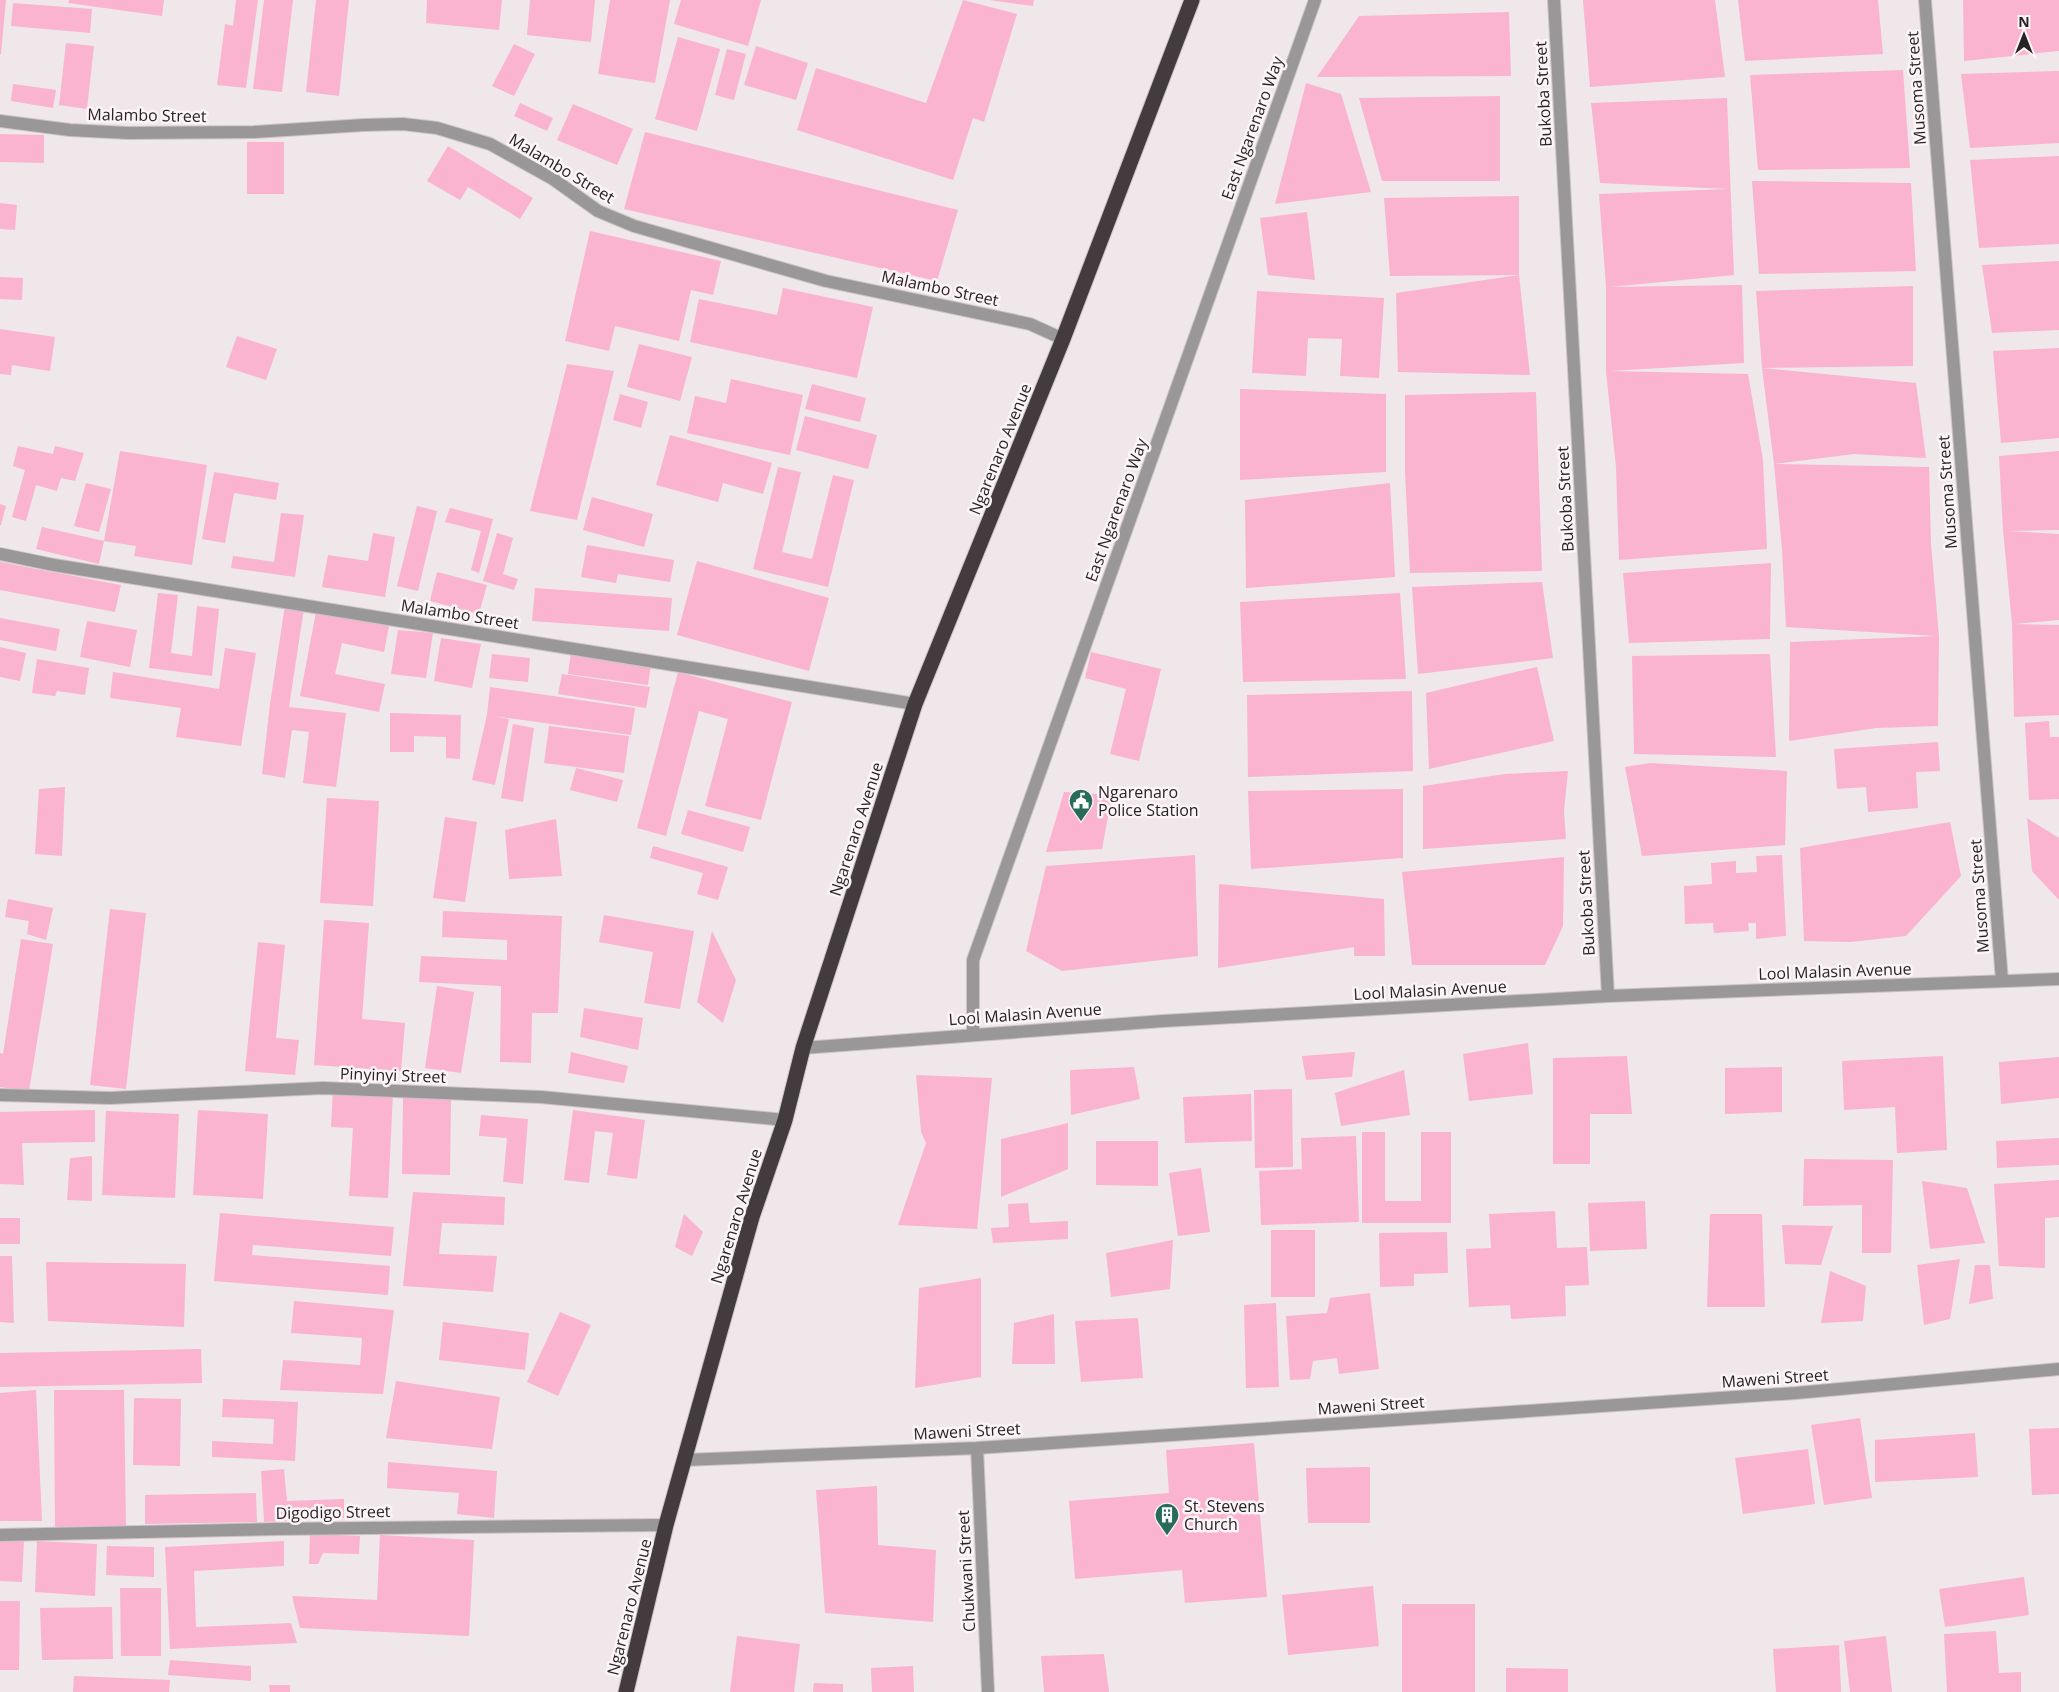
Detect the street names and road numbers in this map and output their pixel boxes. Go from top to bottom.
street label: Musoma Street [1901,30,1931,146]
street label: Bukoba Street [1529,40,1557,147]
street label: East Ngarenaro Way [1216,52,1289,203]
street label: Malambo Street [87,103,207,127]
street label: Malambo Street [505,128,619,208]
street label: Malambo Street [879,265,1001,311]
street label: Ngarenaro Avenue [964,380,1036,518]
street label: East Ngarenaro Way [1080,434,1153,585]
street label: Musoma Street [1932,434,1962,550]
street label: Bukoba Street [1551,445,1579,552]
street label: Malambo Street [399,594,521,634]
street label: Ngarenaro Avenue [824,759,888,899]
street label: Musoma Street [1964,838,1994,954]
street label: Bukoba Street [1572,849,1600,956]
street label: Lool Malasin Avenue [1758,957,1912,985]
street label: Lool Malasin Avenue [1353,975,1507,1005]
street label: Lool Malasin Avenue [948,998,1102,1030]
street label: Pinyinyi Street [340,1062,447,1088]
street label: Ngarenaro Avenue [705,1146,767,1286]
street label: Maweni Street [1721,1363,1830,1393]
street label: Maweni Street [1317,1390,1426,1420]
street label: Maweni Street [913,1417,1021,1445]
street label: Digodigo Street [275,1500,391,1524]
street label: Chukwani Street [952,1509,980,1633]
street label: Ngarenaro Avenue [601,1536,657,1678]

